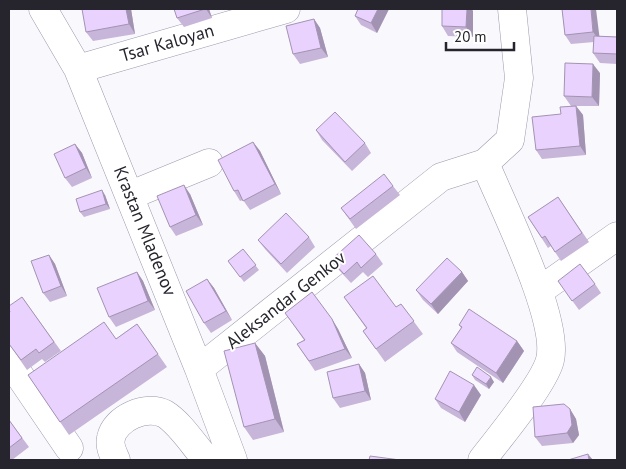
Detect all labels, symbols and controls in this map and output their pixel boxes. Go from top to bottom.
street label: Tsar Kaloyan [117,18,217,67]
scale bar [446,20,514,52]
text: 20 m [454,27,487,46]
street label: Krastan Mladenov [109,163,182,299]
street label: Aleksandar Genkov [221,245,351,354]

